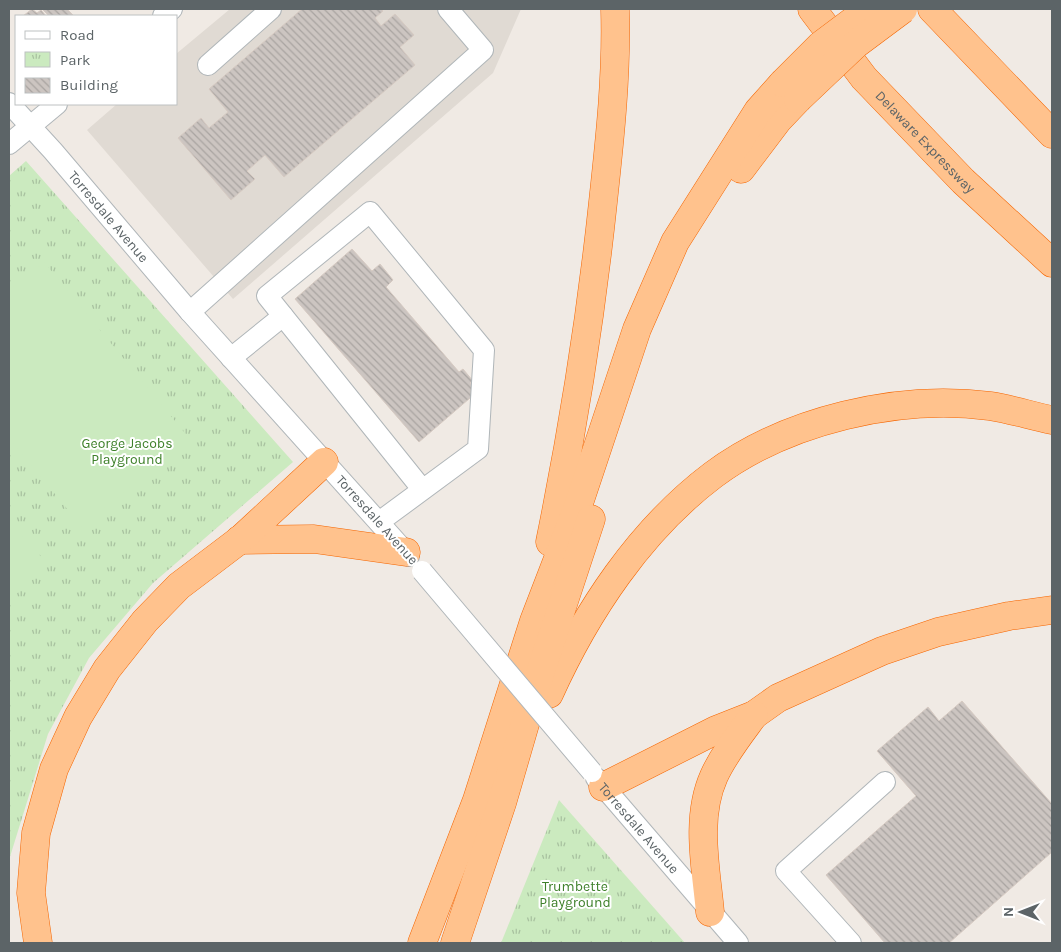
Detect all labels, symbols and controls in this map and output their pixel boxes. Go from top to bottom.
legend [15,15,178,105]
text: Road [60,26,95,44]
text: Park [60,51,90,69]
text: Building [60,76,118,94]
street label: Delaware Expressway [872,87,979,197]
street label: Torresdale Avenue [65,167,152,266]
park label: George Jacobs Playground [82,435,173,468]
street label: Torresdale Avenue [332,472,422,568]
street label: Torresdale Avenue [595,779,683,877]
park label: Trumbette Playground [539,878,611,911]
north arrow [996,887,1046,937]
text: N [1000,907,1017,917]

